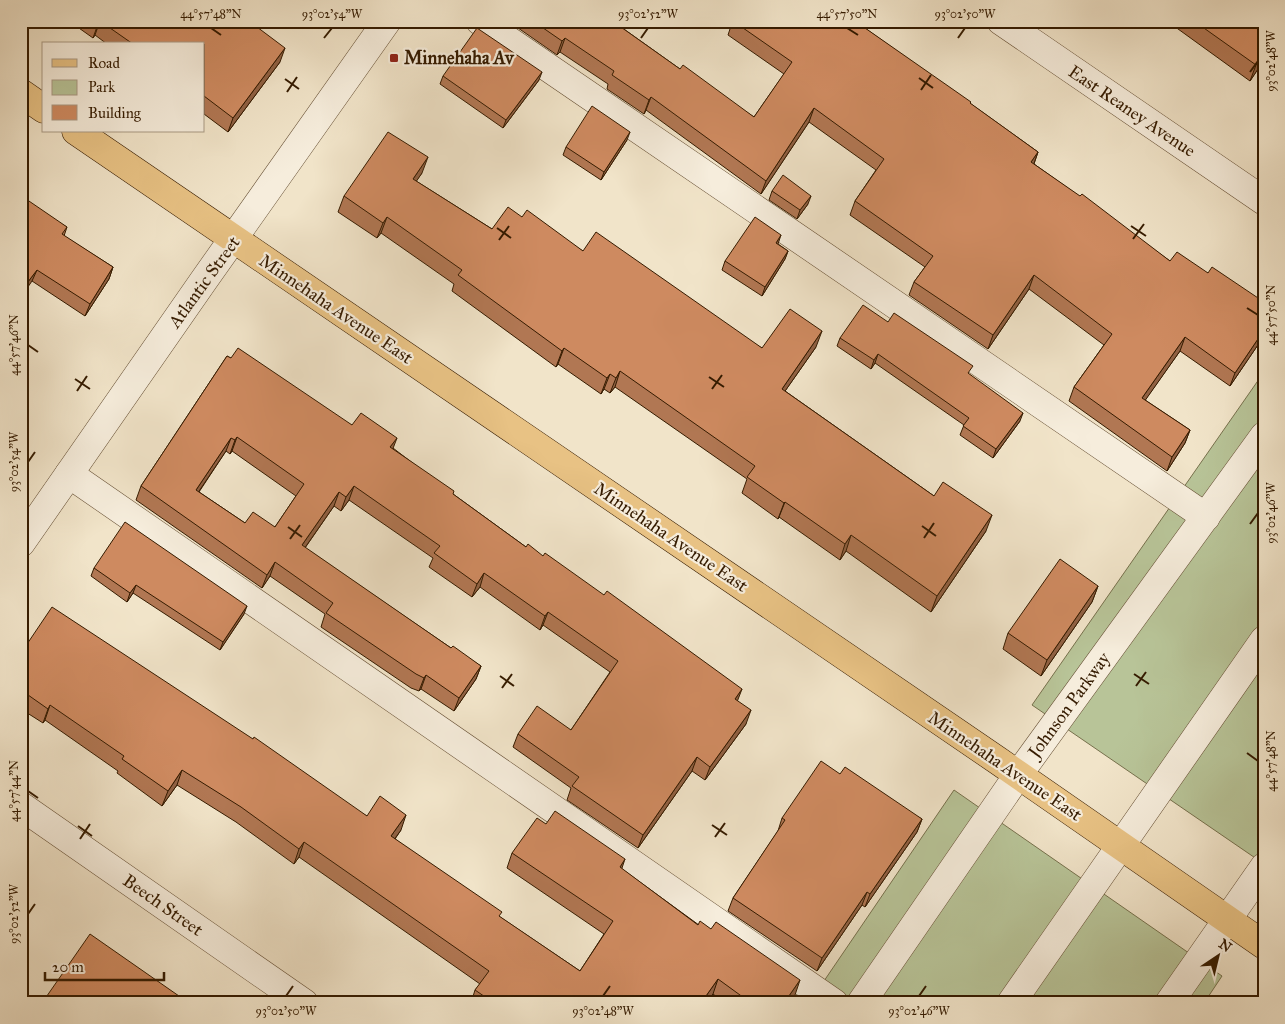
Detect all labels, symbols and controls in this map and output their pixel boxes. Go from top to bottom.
text: 44°57'48"N [180,7,242,21]
text: 93°02'54"W [302,7,363,21]
text: 93°02'52"W [618,7,679,21]
text: 44°57'50"N [816,7,878,21]
text: 93°02'50"W [934,7,996,21]
text: 93°02'48"W [1264,30,1278,92]
legend [42,42,205,132]
place label: Minnehaha Av [404,47,515,69]
marker: Minnehaha Av [388,52,400,64]
text: Road [88,54,120,72]
street label: East Reaney Avenue [1064,60,1200,162]
text: Park [88,78,115,96]
text: Building [88,104,142,122]
street label: Atlantic Street [163,231,245,333]
street label: Minnehaha Avenue East [255,249,418,369]
text: 44°57'50"N [1264,284,1278,346]
text: 44°57'46"N [7,314,21,376]
text: 93°02'54"W [7,431,21,492]
street label: Minnehaha Avenue East [590,477,753,597]
text: 93°02'46"W [1264,482,1278,544]
street label: Johnson Parkway [1022,647,1116,764]
street label: Minnehaha Avenue East [924,706,1087,826]
text: 44°57'48"N [1264,730,1278,792]
text: 44°57'44"N [7,760,21,822]
street label: Beech Street [119,869,208,941]
text: 93°02'52"W [7,883,21,944]
north arrow [1192,932,1242,982]
text: N [1215,935,1235,956]
scale bar [45,949,164,981]
text: 20 m [52,958,84,976]
text: 93°02'50"W [255,1004,317,1018]
text: 93°02'48"W [572,1004,634,1018]
text: 93°02'46"W [888,1004,950,1018]

